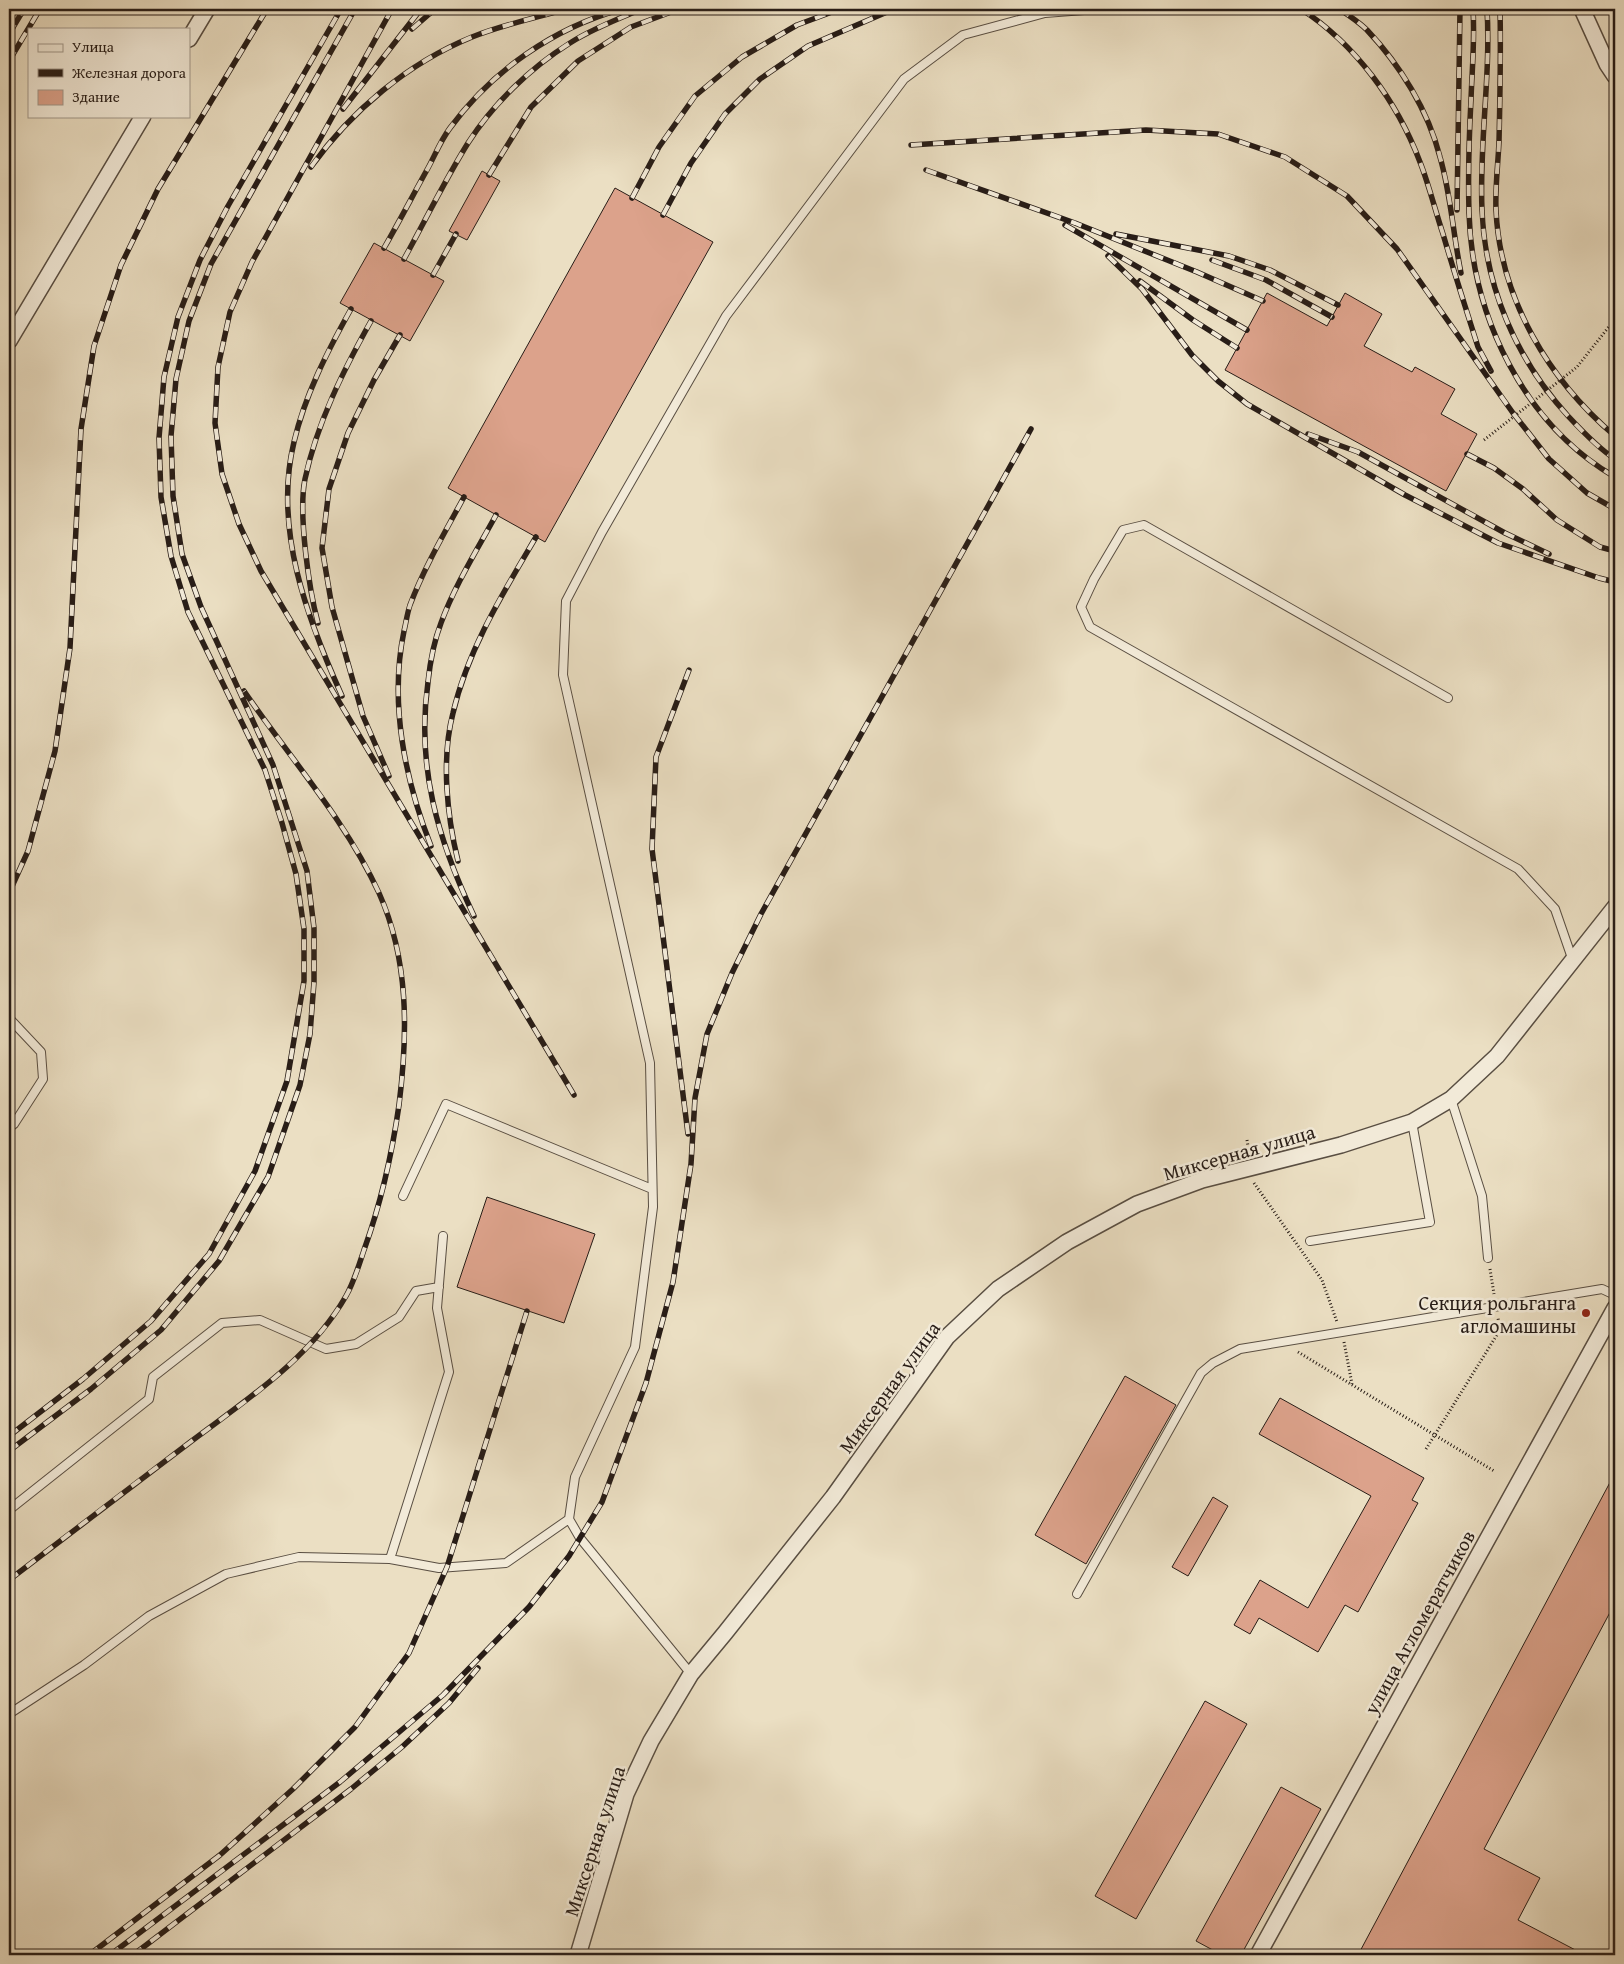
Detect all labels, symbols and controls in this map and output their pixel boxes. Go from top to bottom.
legend [28,28,190,118]
text: Улица [72,36,115,57]
text: Железная дорога [71,62,187,83]
text: Здание [72,86,120,107]
street label: Миксерная улица [1160,1116,1319,1188]
place label: Секция рольганга агломашины [1418,1288,1576,1340]
marker: Секция рольганга агломашины [1580,1307,1592,1319]
street label: Миксерная улица [831,1315,947,1459]
street label: улица Агломератчиков [1356,1525,1482,1720]
street label: Миксерная улица [556,1762,632,1920]

